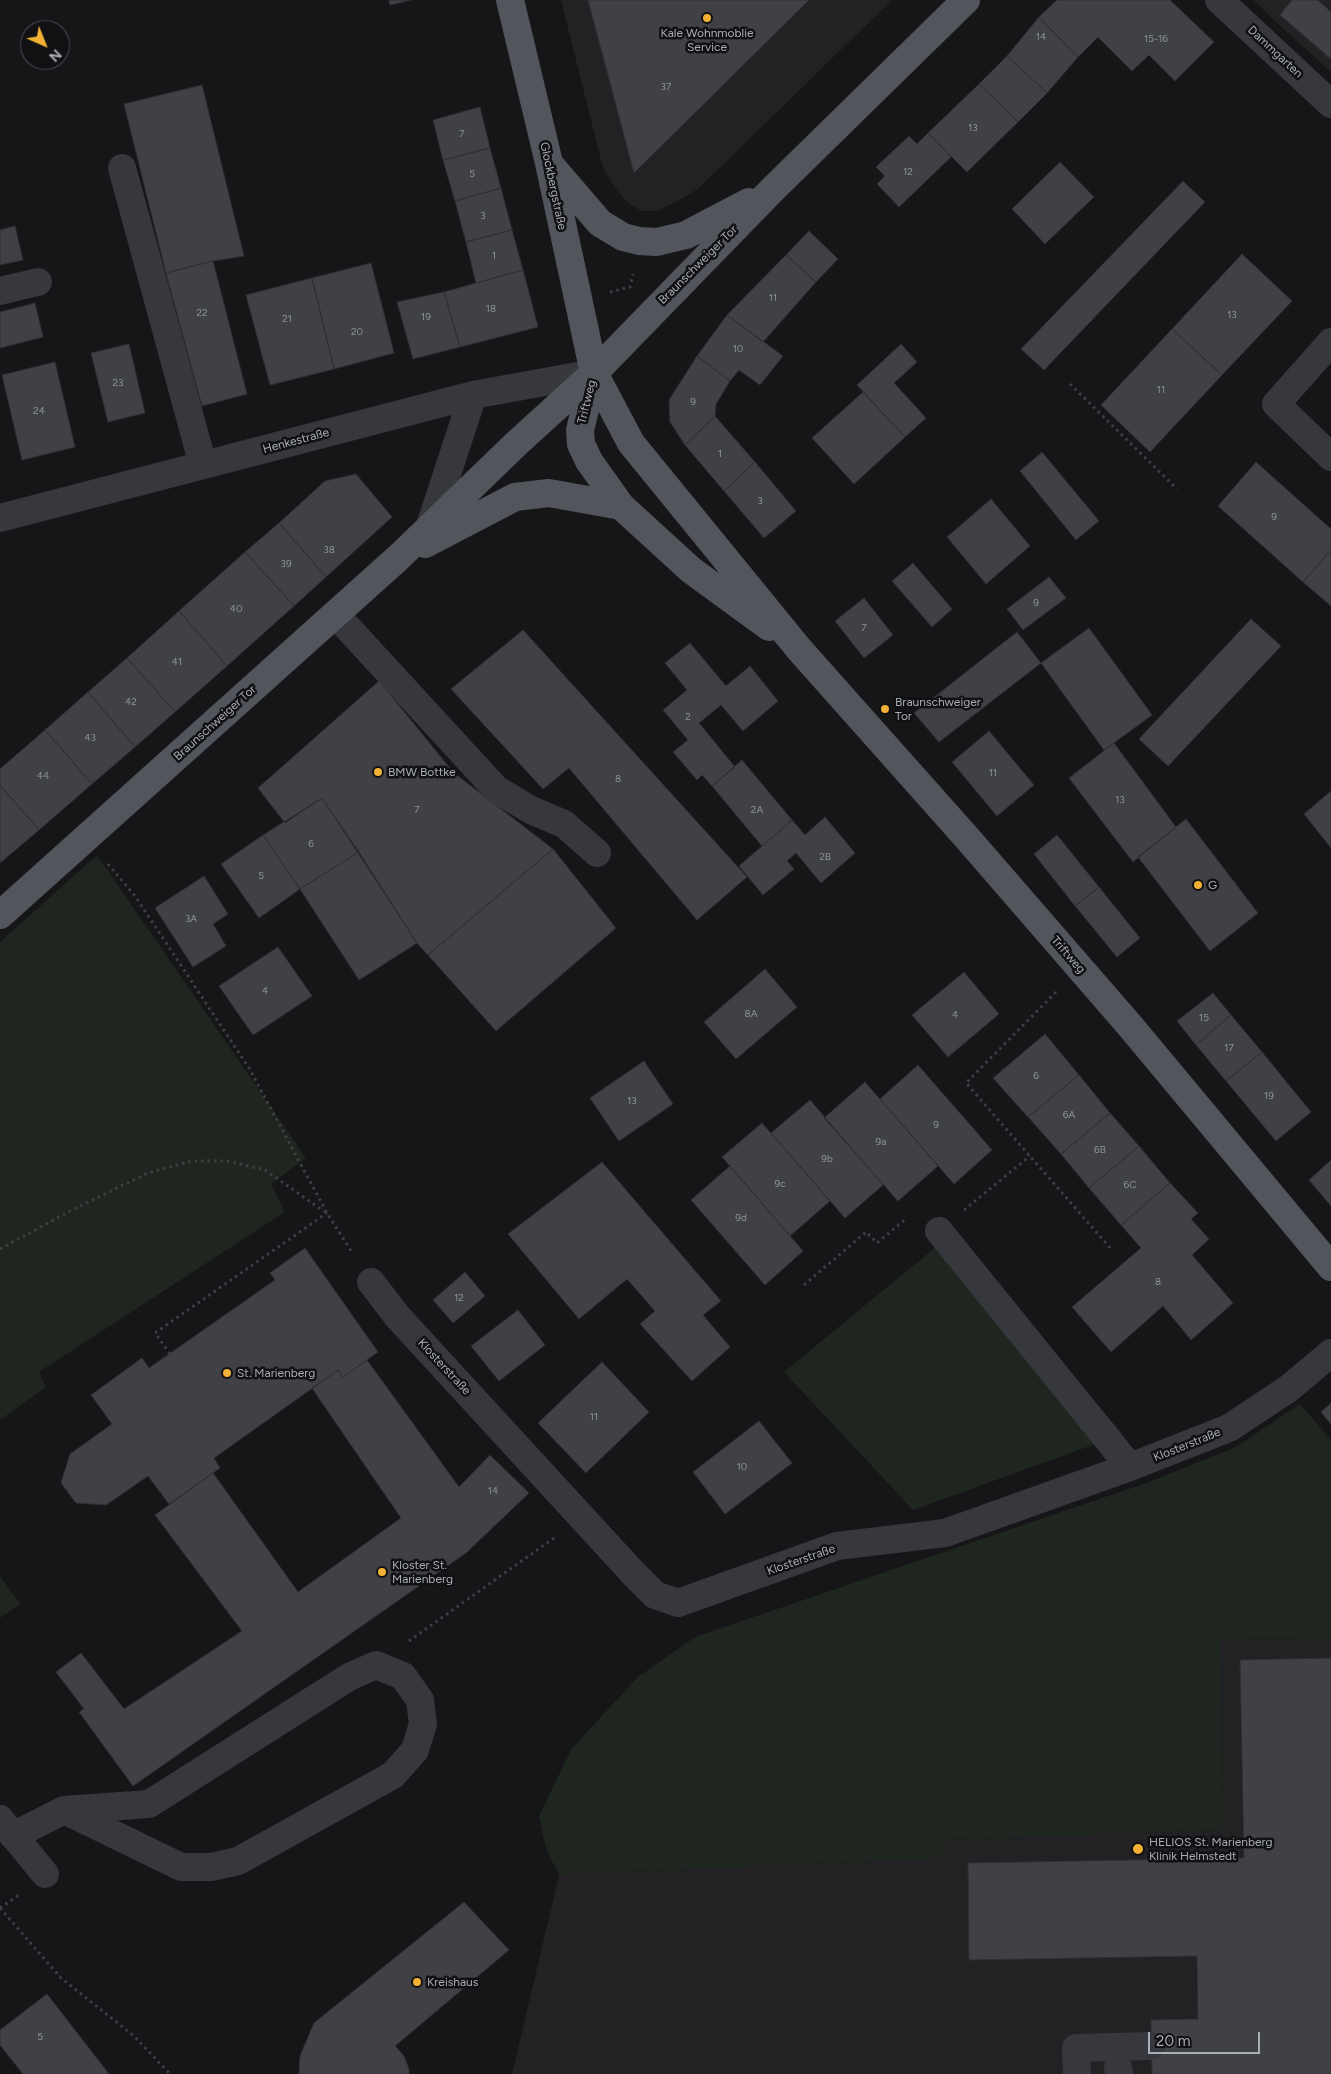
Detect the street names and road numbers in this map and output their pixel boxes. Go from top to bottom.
street label: Dammgarten [1245,23,1305,81]
street label: Glockbergstraße [537,141,569,231]
street label: Braunschweiger Tor [656,223,740,307]
street label: Triftweg [575,379,599,425]
street label: Henkestraße [261,425,331,457]
street label: Braunschweiger Tor [171,682,259,764]
street label: Triftweg [1048,933,1088,977]
street label: Klosterstraße [414,1336,474,1398]
street label: Klosterstraße [1151,1425,1223,1465]
street label: Klosterstraße [765,1542,837,1578]

